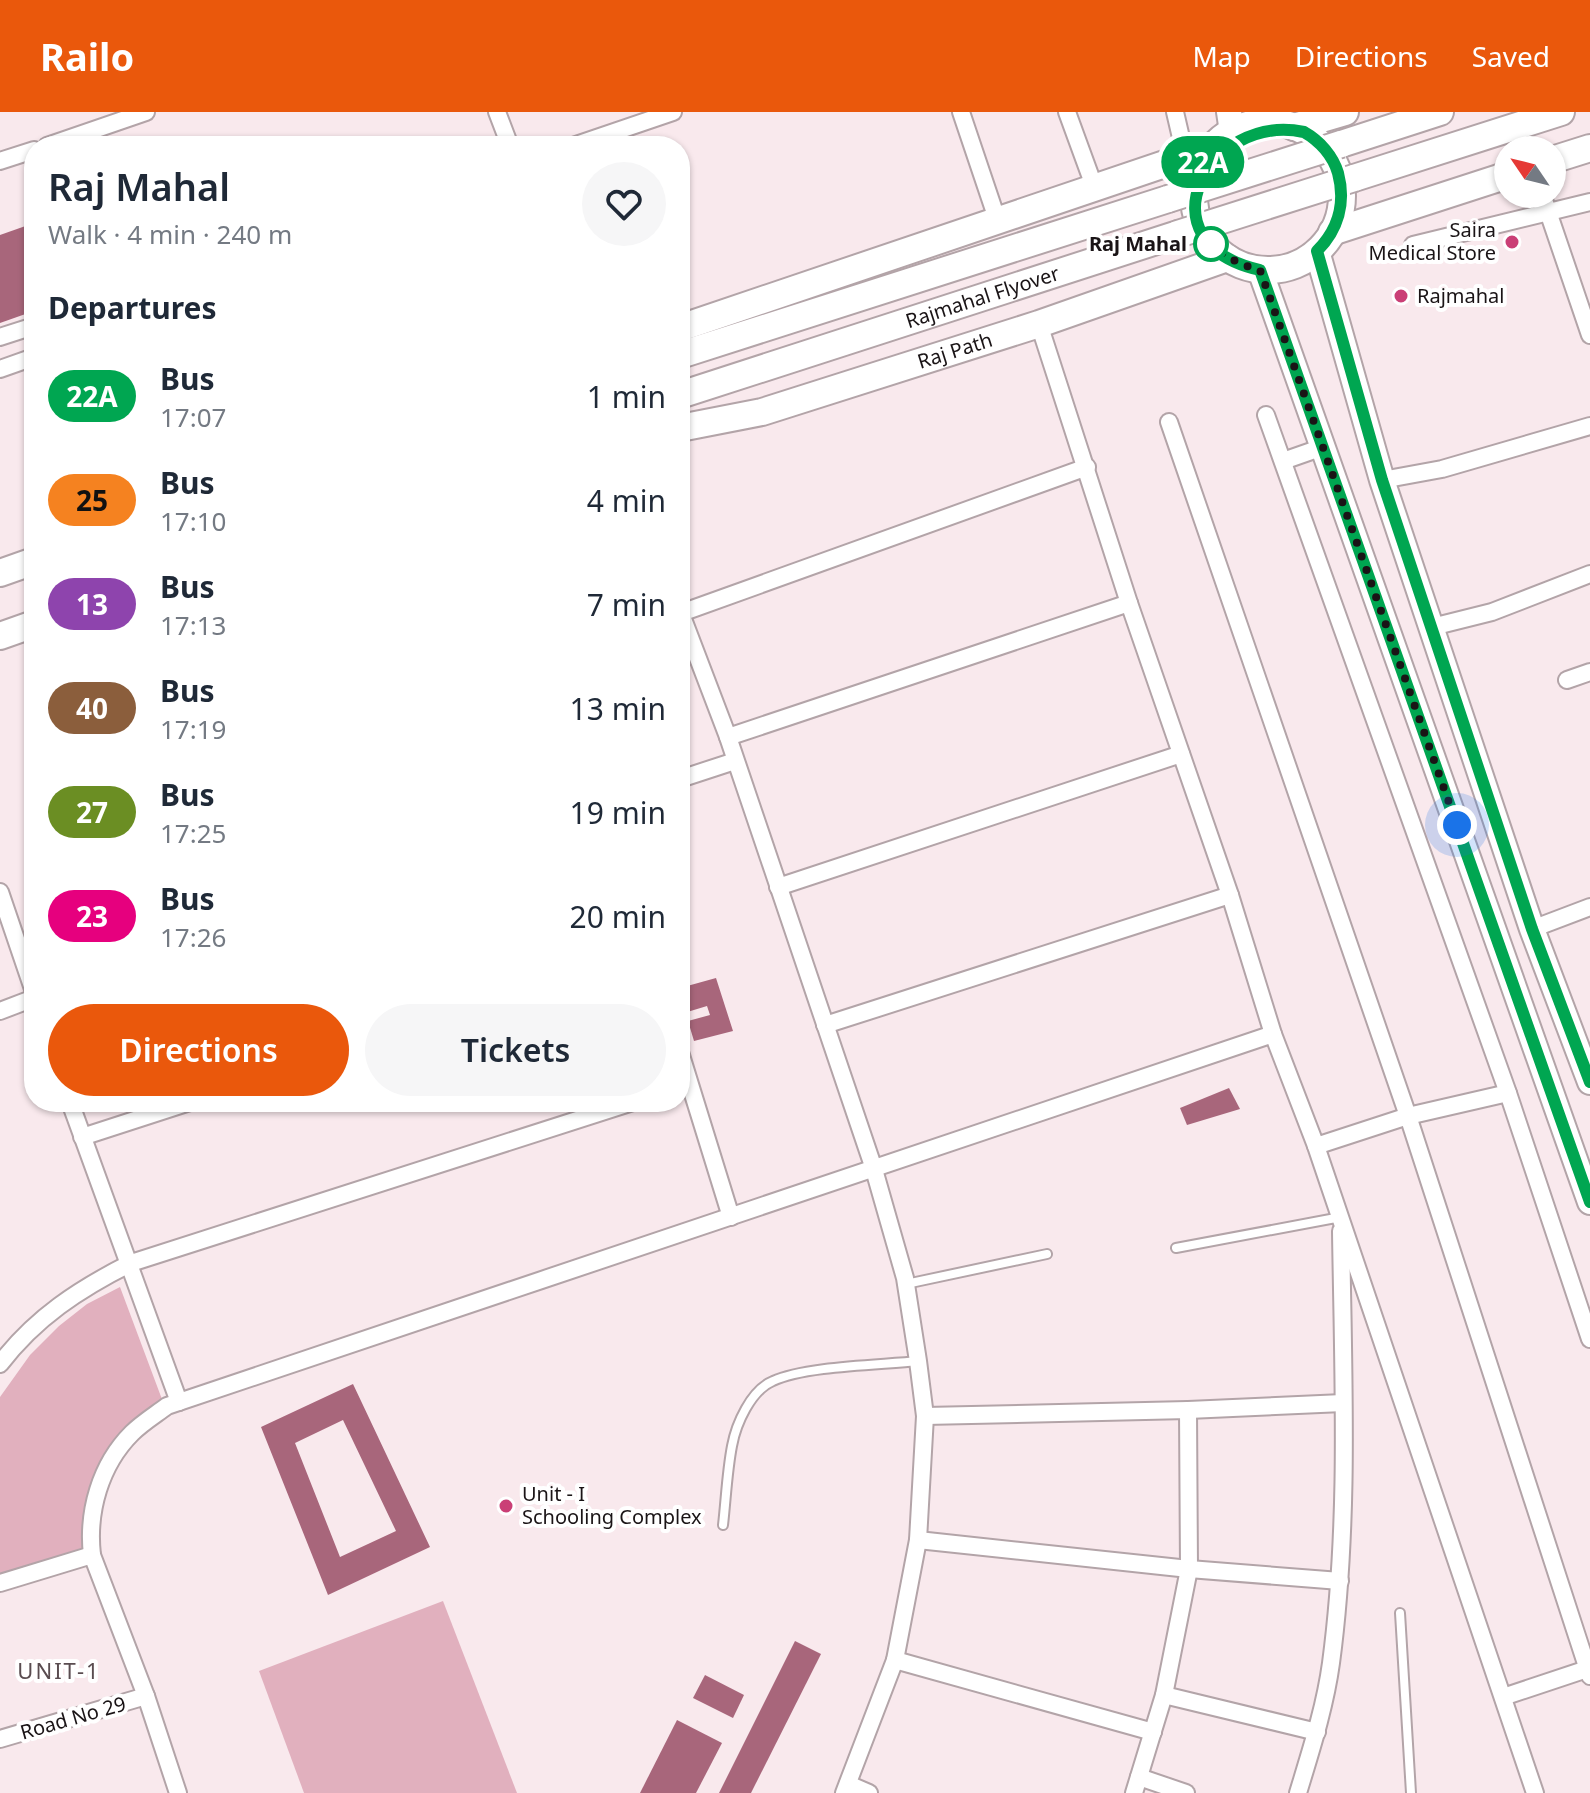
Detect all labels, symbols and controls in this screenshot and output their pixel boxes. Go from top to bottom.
text: Railo [40,30,134,82]
text: Map [1192,37,1251,75]
text: Directions [1295,37,1428,75]
text: Saved [1472,37,1550,75]
line badge: 22A [1157,136,1249,188]
north arrow [1494,136,1566,208]
map controls [1494,136,1566,208]
text: 22A [1177,143,1229,181]
text: Raj Mahal [48,160,230,212]
button: heart [582,162,666,246]
text: Walk · 4 min · 240 m [48,216,292,252]
place label: Saira Medical Store [1369,216,1496,266]
marker: Raj Mahal [1194,227,1228,261]
place label: Raj Mahal [1089,230,1187,257]
marker: Saira Medical Store [1503,233,1521,251]
street label: Rajmahal Flyover [902,259,1063,334]
place label: Rajmahal [1417,282,1504,309]
text: Departures [48,287,217,328]
marker: Rajmahal [1392,287,1410,305]
street label: Raj Path [914,326,996,375]
text: Bus [160,358,215,399]
text: 1 min [587,376,666,417]
text: 22A [66,377,118,415]
text: 17:07 [160,399,226,435]
text: Bus [160,462,215,503]
text: 4 min [587,480,666,521]
text: 25 [76,481,108,519]
text: 17:10 [160,503,226,539]
text: Bus [160,566,215,607]
text: 7 min [587,584,666,625]
text: 13 [76,585,108,623]
text: 17:13 [160,607,226,643]
text: Bus [160,670,215,711]
text: 13 min [570,688,666,729]
text: 40 [76,689,108,727]
text: 17:19 [160,711,226,747]
text: Bus [160,774,215,815]
text: 19 min [570,792,666,833]
text: 27 [76,793,108,831]
your location [1437,805,1477,845]
text: 17:25 [160,815,226,851]
text: Bus [160,878,215,919]
text: 20 min [570,896,666,937]
text: 23 [76,897,108,935]
text: 17:26 [160,919,226,955]
button: Directions [48,1004,349,1096]
button: Tickets [365,1004,666,1096]
place label: Unit - I Schooling Complex [522,1480,702,1530]
marker: Unit - I Schooling Complex [497,1497,515,1515]
district label: UNIT-1 [17,1655,101,1685]
street label: Road No 29 [17,1690,129,1745]

